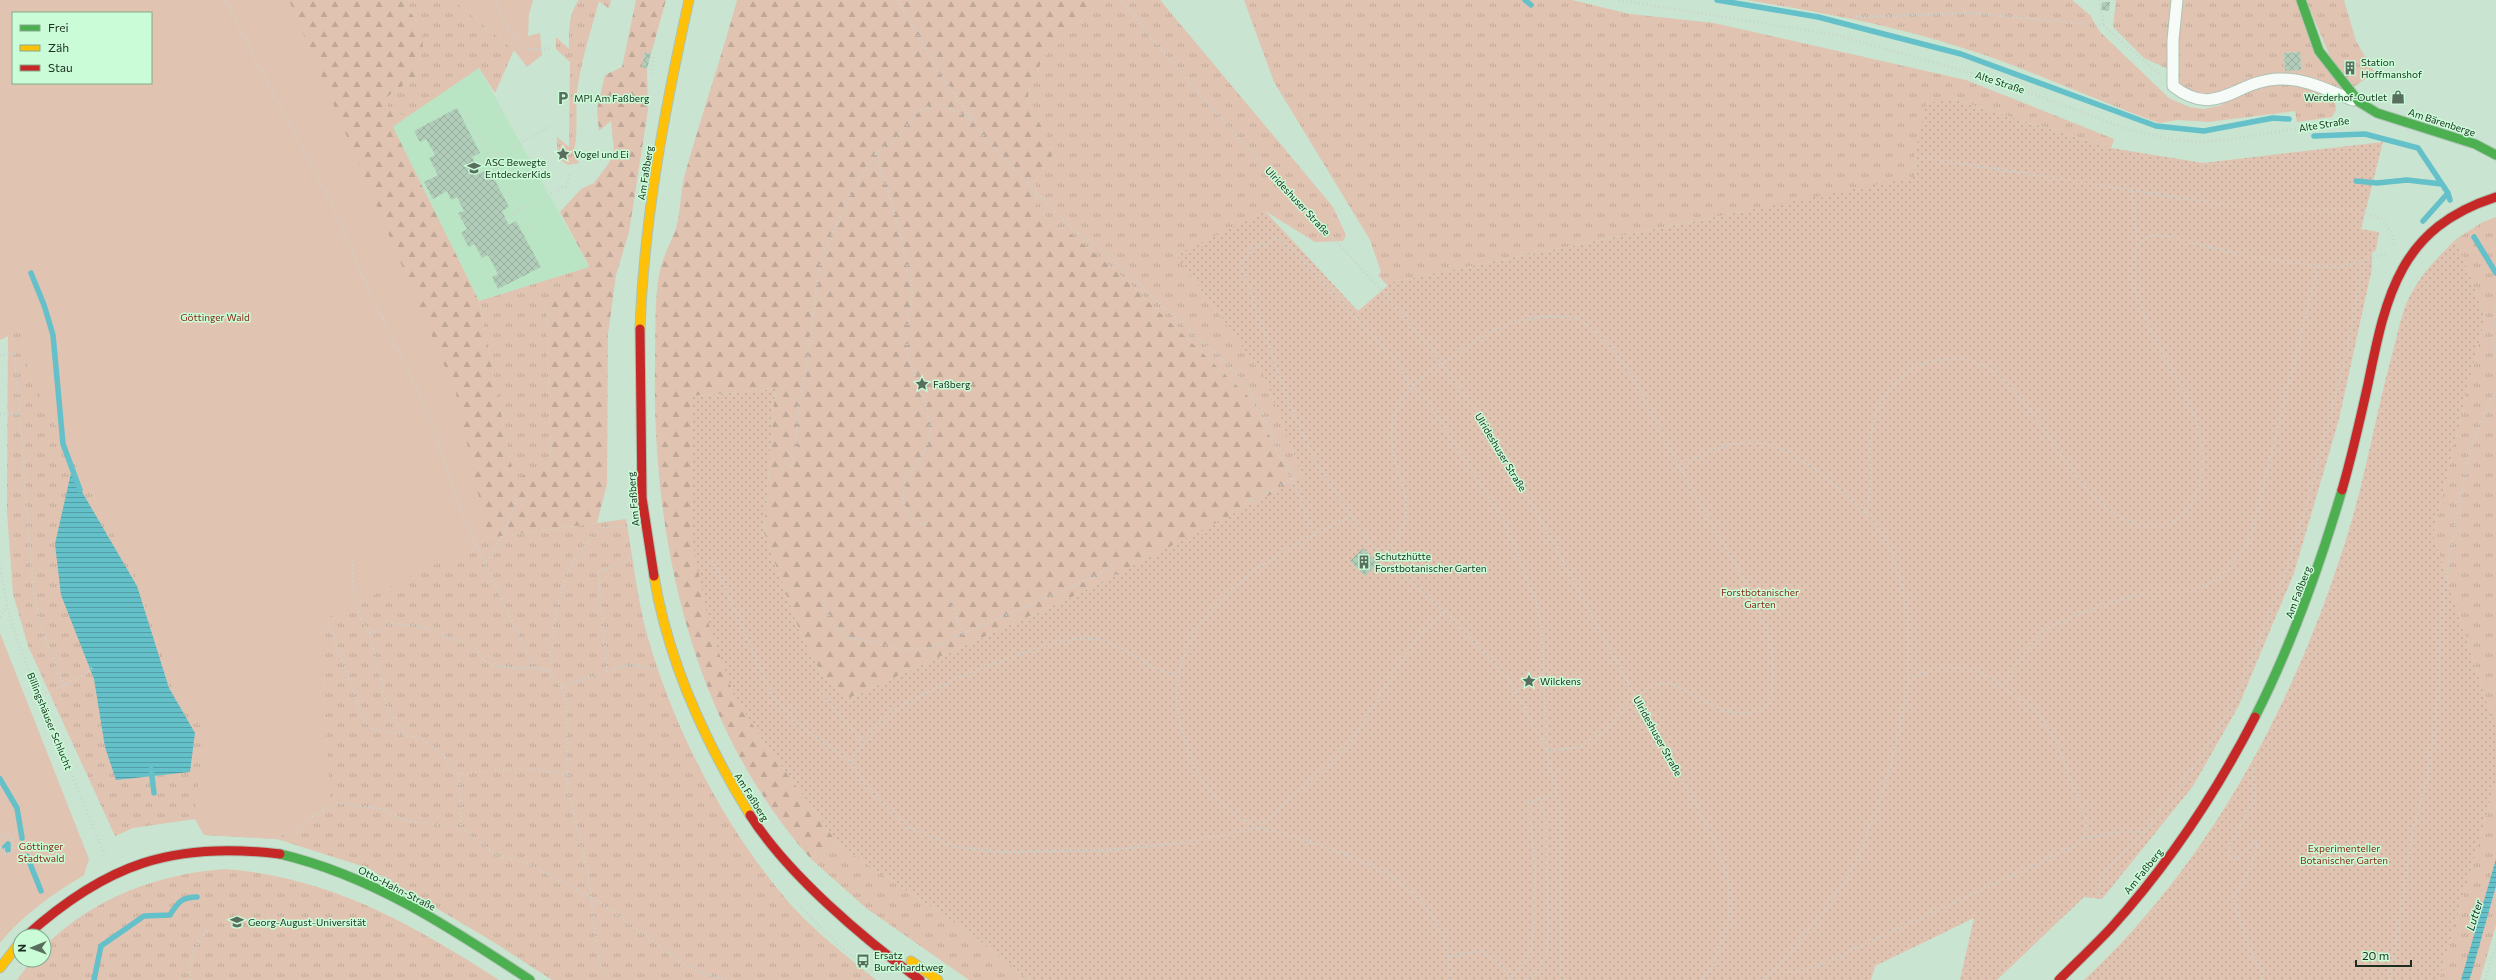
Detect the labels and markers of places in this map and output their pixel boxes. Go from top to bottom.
place label: Station Hoffmanshof [2361,56,2422,80]
building icon: Station Hoffmanshof [2342,60,2358,76]
shop icon: Werderhof-Outlet [2390,89,2406,105]
parking icon: MPI Am Faßberg [555,90,571,106]
place label: Werderhof-Outlet [2304,91,2387,103]
place label: MPI Am Faßberg [574,92,650,104]
place icon: Vogel und Ei [555,146,571,162]
place label: Vogel und Ei [574,148,629,160]
place label: ASC Bewegte EntdeckerKids [485,156,551,180]
school or university icon: ASC Bewegte EntdeckerKids [466,160,482,176]
place icon: Faßberg [914,376,930,392]
place label: Faßberg [933,378,971,390]
place label: Schutzhütte Forstbotanischer Garten [1375,550,1486,574]
building icon: Schutzhütte Forstbotanischer Garten [1356,554,1372,570]
place icon: Wilckens [1521,673,1537,689]
place label: Wilckens [1540,675,1581,687]
school or university icon: Georg-August-Universität [229,914,245,930]
place label: Georg-August-Universität [248,916,366,928]
place label: Ersatz Burckhardtweg [874,949,944,973]
bus stop icon: Ersatz Burckhardtweg [855,953,871,969]

